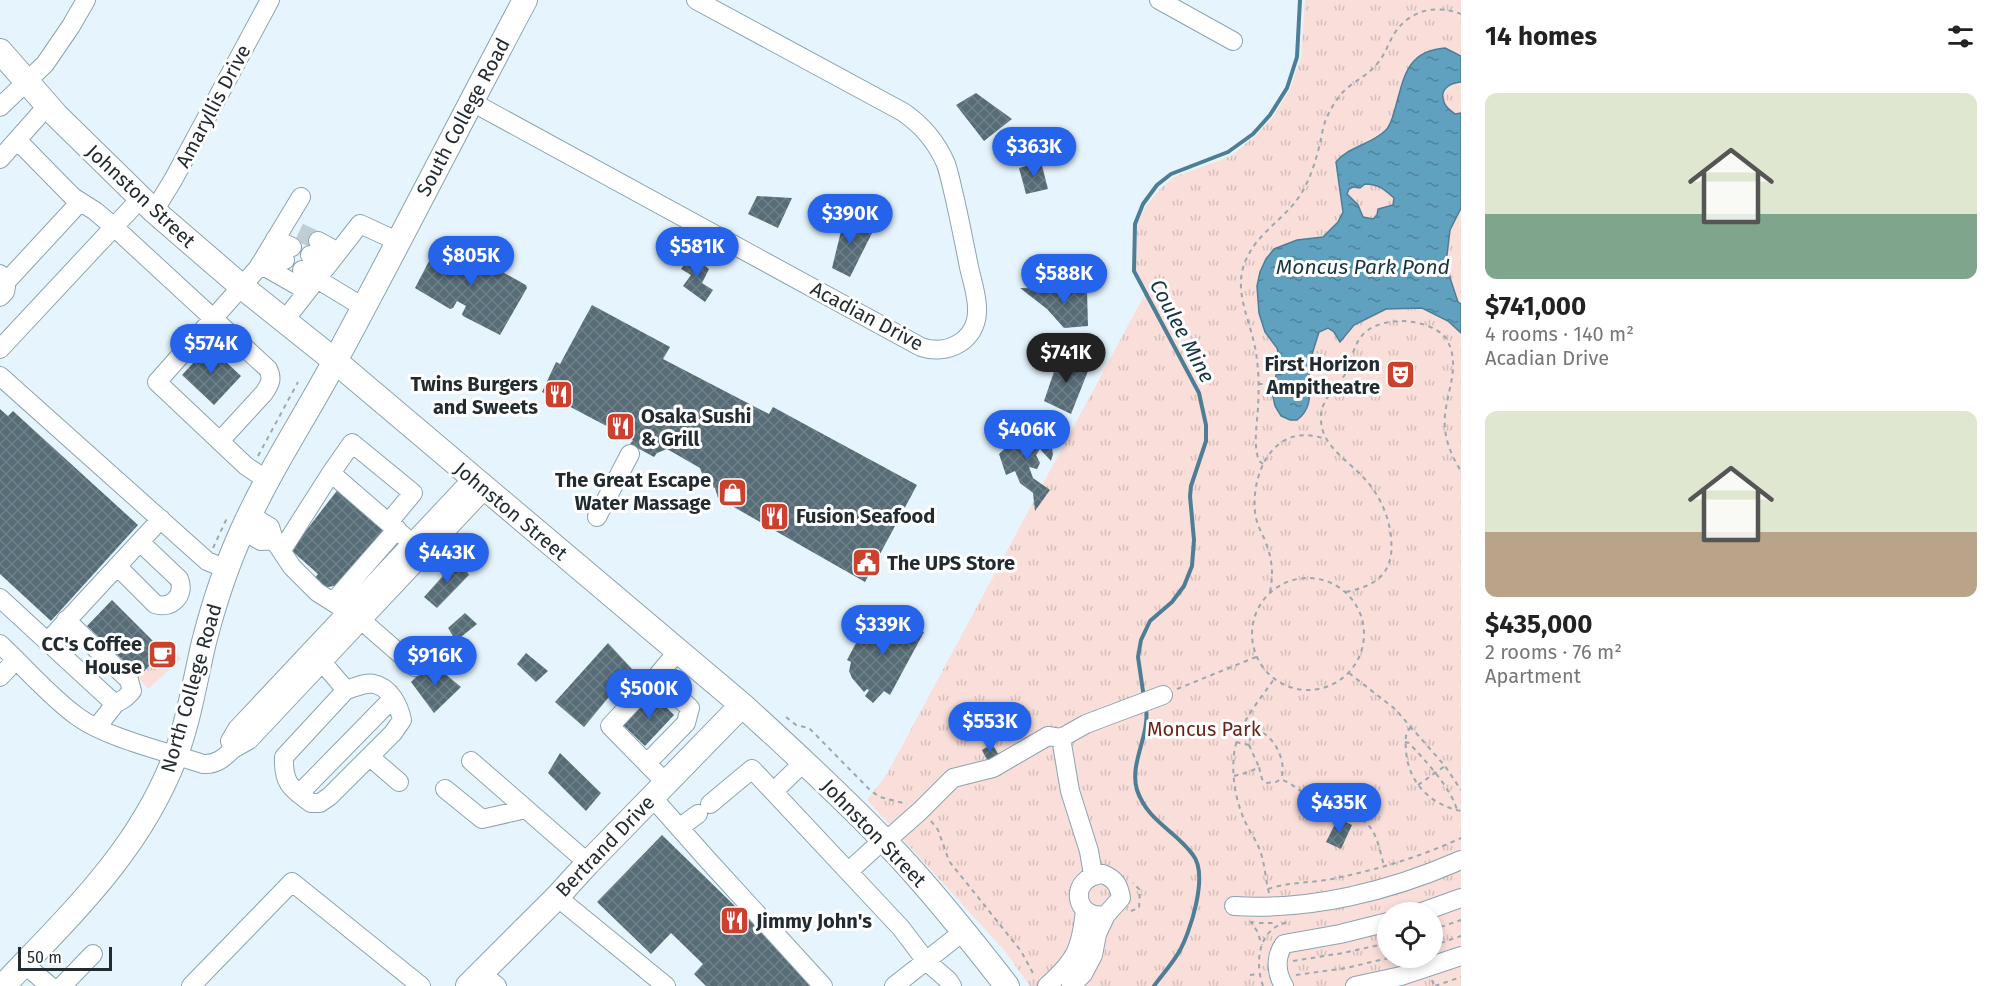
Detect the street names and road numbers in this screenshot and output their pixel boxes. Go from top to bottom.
street label: South College Road [411,34,515,200]
street label: Amaryllis Drive [170,40,256,172]
street label: Johnston Street [81,139,201,253]
street label: Acadian Drive [807,276,927,356]
street label: Johnston Street [449,457,573,566]
street label: North College Road [155,601,227,775]
street label: Johnston Street [817,774,932,892]
street label: Bertrand Drive [551,790,659,902]

